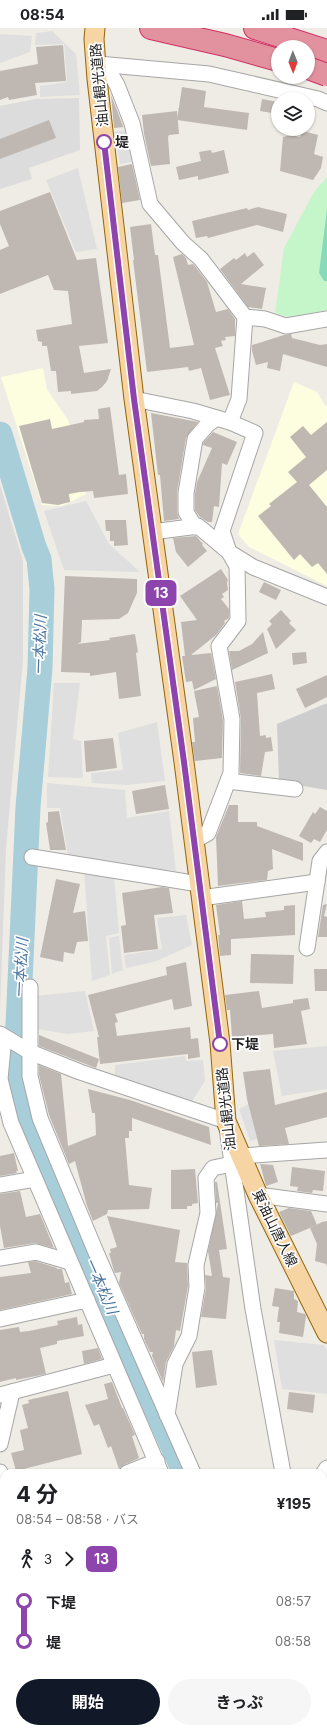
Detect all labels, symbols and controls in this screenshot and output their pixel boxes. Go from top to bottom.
text: 08:54 [20,5,65,24]
north arrow [271,40,315,84]
map controls [271,40,315,136]
street label: 油山観光道路 [86,42,111,128]
button: layers [271,92,315,136]
place label: 堤 [115,133,129,150]
marker: 堤 [96,134,112,150]
line badge: 13 [143,580,179,606]
text: 13 [153,584,169,601]
water label: 一本松川 [29,613,50,675]
water label: 一本松川 [9,936,32,998]
place label: 下堤 [231,1035,259,1052]
marker: 下堤 [212,1036,228,1052]
street label: 油山観光道路 [213,1066,238,1152]
street label: 東油山唐人線 [249,1186,302,1269]
water label: 一本松川 [81,1255,123,1319]
text: 4 分 [16,1481,58,1507]
text: ¥195 [277,1494,311,1513]
text: 08:54 – 08:58 · バス [16,1511,139,1527]
icon: walk [16,1548,38,1570]
icon: forward [58,1548,80,1570]
text: 13 [94,1550,109,1567]
text: 3 [44,1551,52,1567]
text: 下堤 [46,1593,76,1612]
text: 08:57 [276,1593,311,1609]
text: 堤 [46,1633,61,1652]
text: 08:58 [275,1633,311,1649]
button: 開始 [16,1679,160,1725]
button: きっぷ [168,1679,311,1725]

